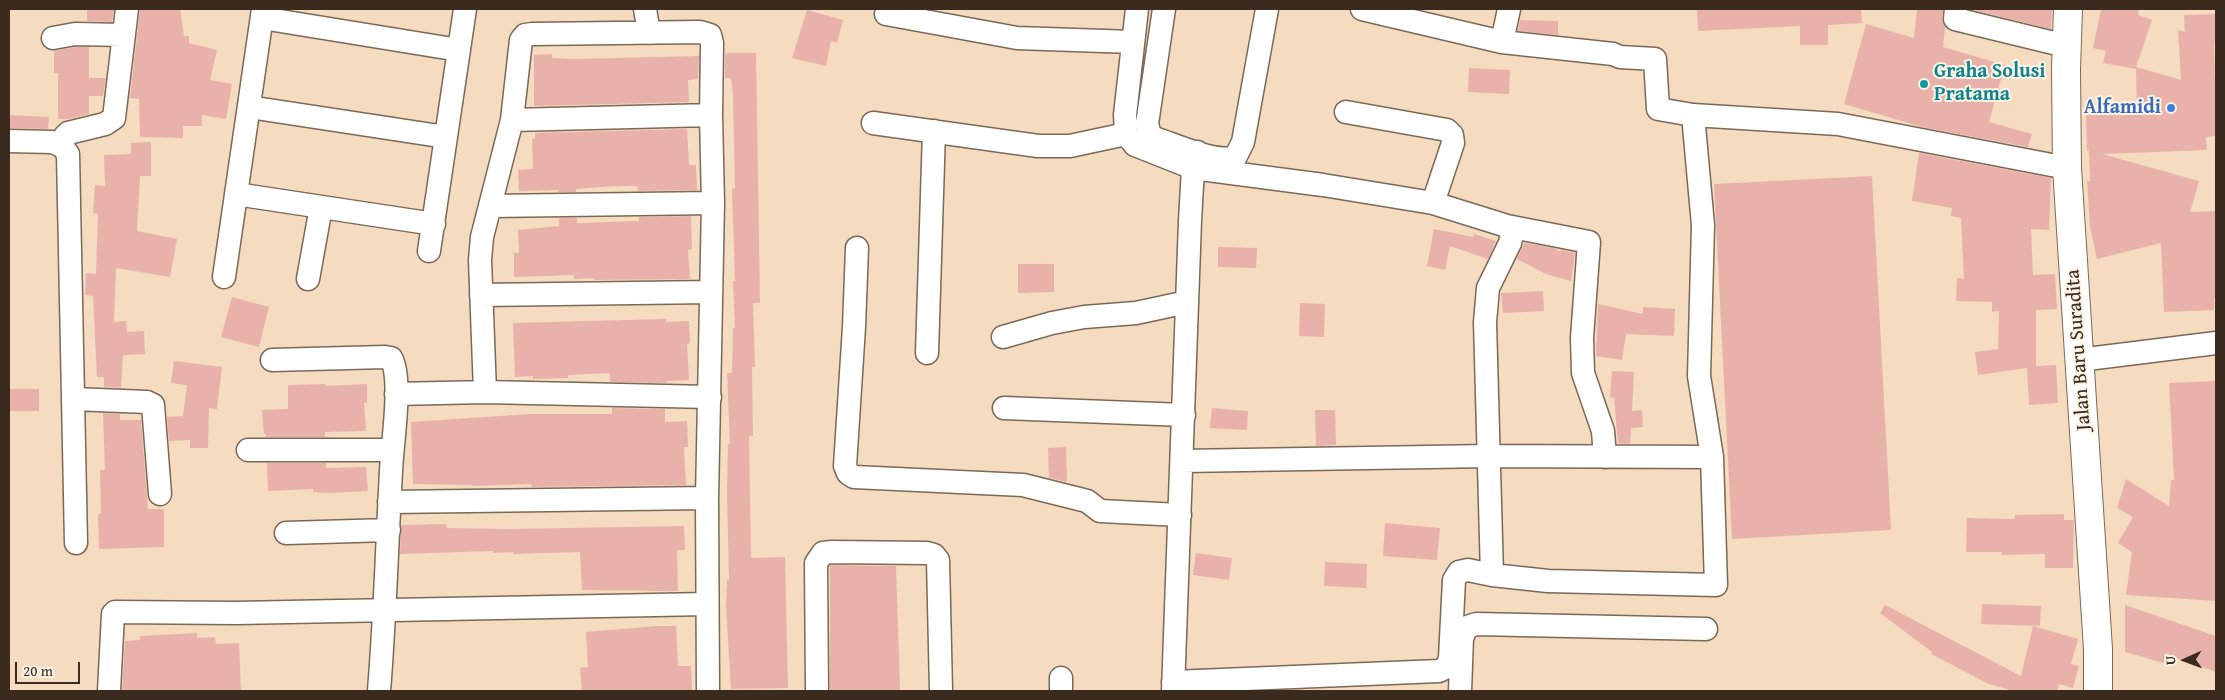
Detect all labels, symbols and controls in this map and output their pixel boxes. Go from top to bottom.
place label: Graha Solusi Pratama [1934,60,2045,107]
marker: Graha Solusi Pratama [1918,78,1930,90]
place label: Alfamidi [2084,96,2161,120]
marker: Alfamidi [2165,102,2177,114]
street label: Jalan Baru Suradita [2061,269,2097,431]
north arrow [2160,635,2210,685]
scale bar [18,652,82,684]
text: U [2160,655,2180,666]
text: 20 m [23,660,53,681]

